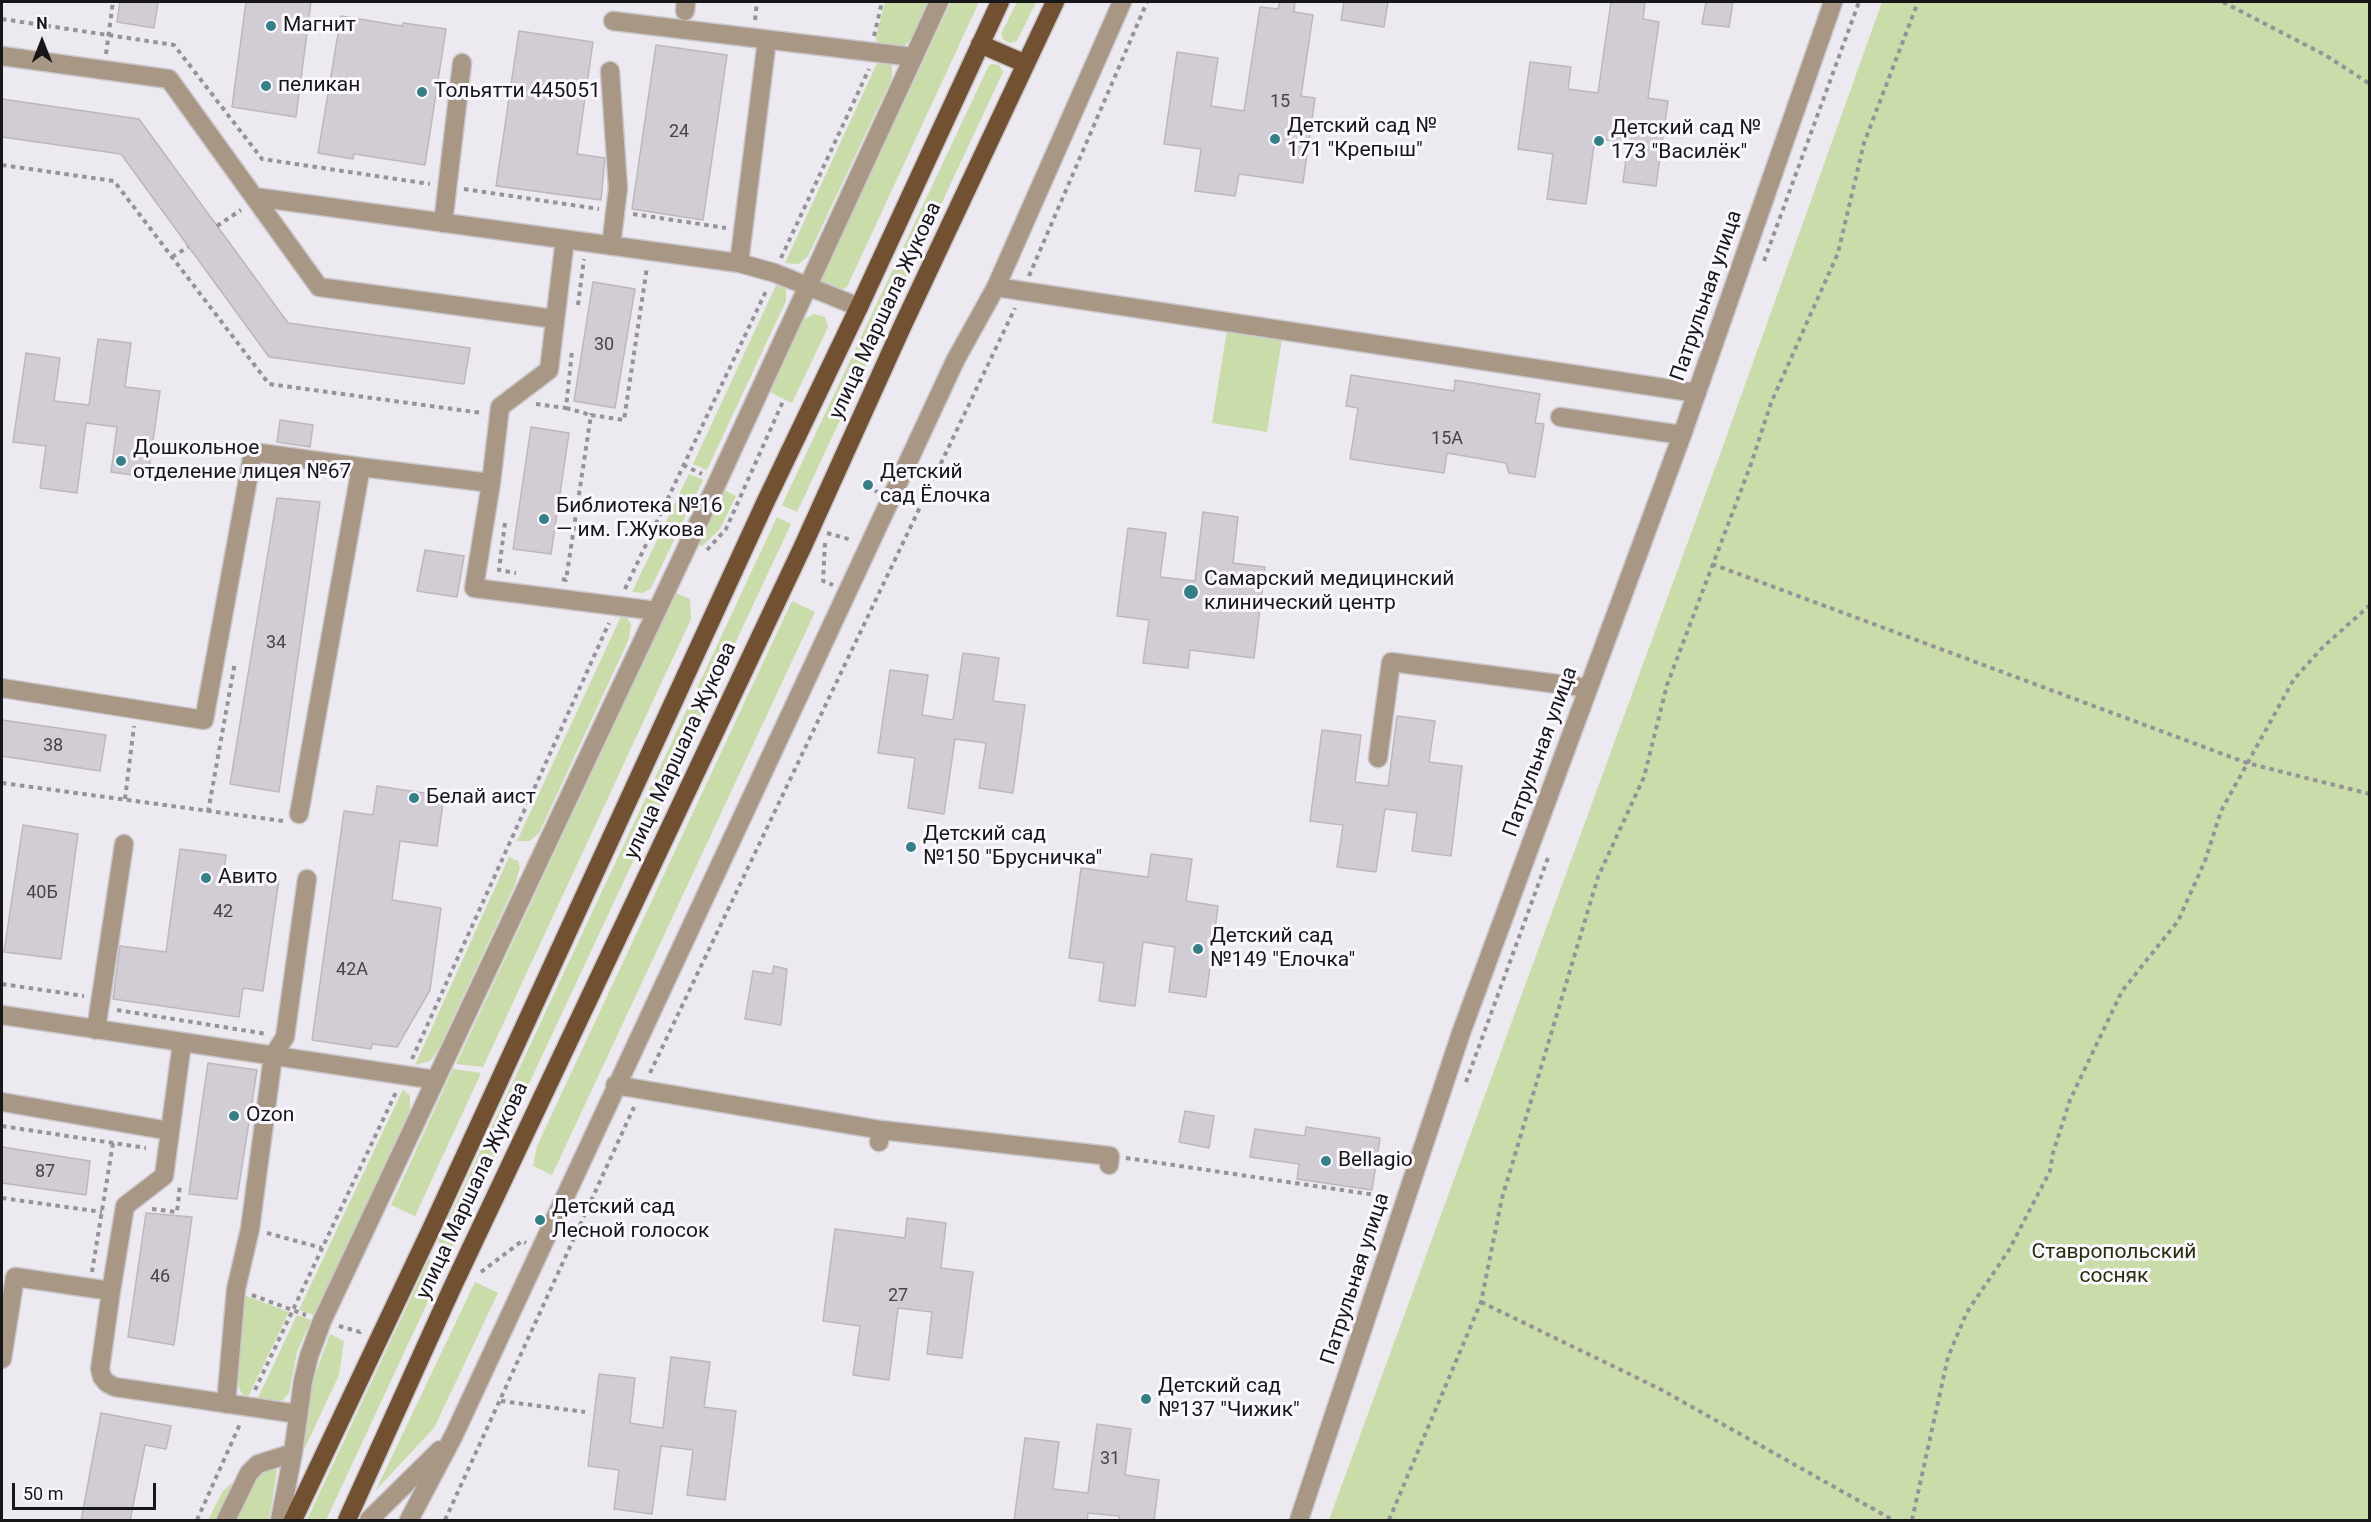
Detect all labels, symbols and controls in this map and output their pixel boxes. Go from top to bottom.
north arrow [12,12,72,72]
place label: Магнит [283,13,356,39]
text: N [36,14,48,33]
marker: Магнит [264,19,278,33]
place label: пеликан [278,73,360,99]
marker: пеликан [259,79,273,93]
place label: Тольятти 445051 [434,79,601,105]
marker: Тольятти 445051 [415,85,429,99]
house number: 15 [1270,91,1290,113]
place label: Детский сад № 171 "Крепыш" [1287,114,1437,164]
place label: Детский сад № 173 "Василёк" [1611,116,1761,166]
house number: 24 [669,121,689,143]
marker: Детский сад № 171 "Крепыш" [1268,132,1282,146]
marker: Детский сад № 173 "Василёк" [1592,134,1606,148]
street label: улица Маршала Жукова [825,198,947,424]
street label: Патрульная улица [1666,207,1748,385]
house number: 30 [594,334,614,356]
house number: 15А [1431,428,1463,450]
place label: Дошкольное отделение лицея №67 [133,436,351,486]
marker: Дошкольное отделение лицея №67 [114,454,128,468]
place label: Детский сад Ёлочка [880,460,991,510]
marker: Детский сад Ёлочка [861,478,875,492]
place label: Библиотека №16 — им. Г.Жукова [556,494,723,544]
marker: Библиотека №16 — им. Г.Жукова [537,512,551,526]
place label: Самарский медицинский клинический центр [1204,567,1454,617]
marker: Самарский медицинский клинический центр [1182,583,1200,601]
house number: 34 [266,632,286,654]
street label: улица Маршала Жукова [620,638,742,864]
street label: Патрульная улица [1499,664,1583,840]
house number: 38 [43,735,63,757]
place label: Белай аист [426,785,536,811]
marker: Белай аист [407,791,421,805]
place label: Детский сад №150 "Брусничка" [923,822,1102,872]
marker: Детский сад №150 "Брусничка" [904,840,918,854]
place label: Авито [218,865,277,891]
marker: Авито [199,871,213,885]
house number: 40Б [26,882,58,904]
house number: 42 [213,901,233,923]
place label: Детский сад №149 "Елочка" [1210,924,1355,974]
marker: Детский сад №149 "Елочка" [1191,942,1205,956]
house number: 42А [336,959,368,981]
street label: улица Маршала Жукова [412,1078,534,1304]
place label: Ozon [246,1103,294,1129]
marker: Ozon [227,1109,241,1123]
place label: Bellagio [1338,1148,1413,1174]
marker: Bellagio [1319,1154,1333,1168]
house number: 87 [35,1161,55,1183]
street label: Патрульная улица [1316,1190,1396,1368]
place label: Детский сад Лесной голосок [552,1195,709,1245]
marker: Детский сад Лесной голосок [533,1213,547,1227]
park label: Ставропольский сосняк [2032,1240,2196,1290]
house number: 46 [150,1266,170,1288]
house number: 27 [888,1285,908,1307]
place label: Детский сад №137 "Чижик" [1158,1374,1300,1424]
marker: Детский сад №137 "Чижик" [1139,1392,1153,1406]
house number: 31 [1100,1448,1120,1470]
scale bar [15,1471,159,1509]
text: 50 m [23,1483,63,1504]

